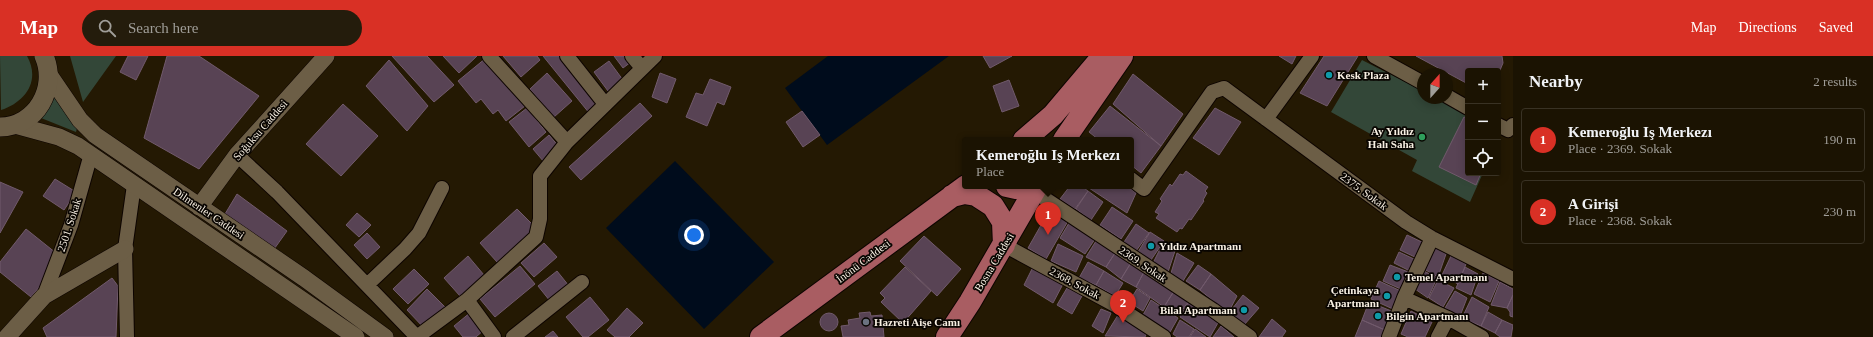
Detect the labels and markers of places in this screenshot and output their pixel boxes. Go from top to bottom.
place label: Kesk Plaza [1337,69,1390,81]
marker: Kesk Plaza [1324,70,1334,80]
place label: Ay Yıldız Halı Saha [1368,125,1414,150]
marker: Ay Yıldız Halı Saha [1417,132,1427,142]
pin: 1 [1035,202,1061,235]
place label: Yıldız Apartmanı [1159,240,1241,252]
marker: Yıldız Apartmanı [1146,241,1156,251]
place label: Temel Apartmanı [1405,271,1487,283]
marker: Temel Apartmanı [1392,272,1402,282]
place label: Çetinkaya Apartmanı [1327,284,1379,309]
pin: 2 [1110,290,1136,323]
marker: Çetinkaya Apartmanı [1382,291,1392,301]
place label: Bilal Apartmanı [1160,304,1236,316]
marker: Bilal Apartmanı [1239,305,1249,315]
place label: Bilgin Apartmanı [1386,310,1468,322]
marker: Bilgin Apartmanı [1373,311,1383,321]
place label: Hazreti Aişe Camı [874,316,960,328]
marker: Hazreti Aişe Camı [861,317,871,327]

